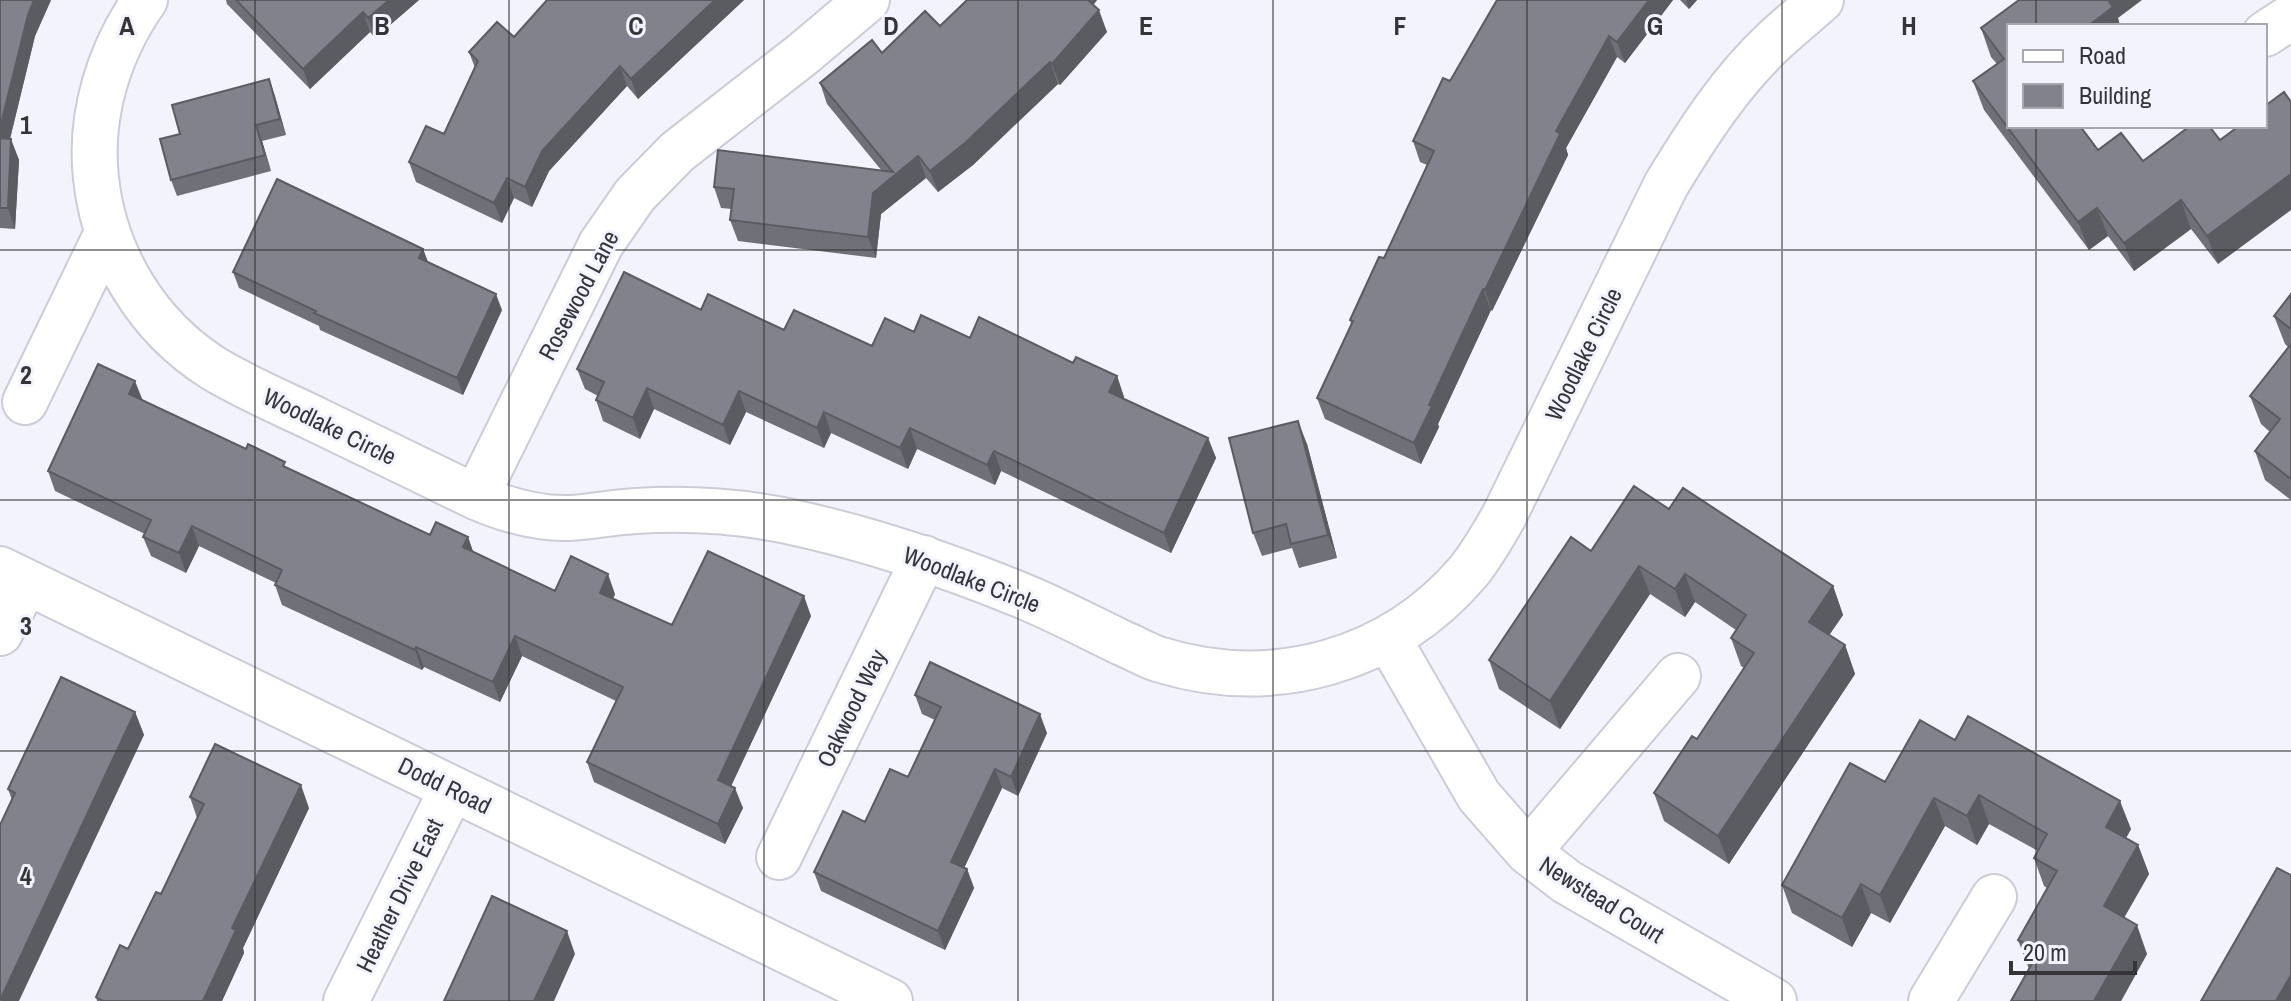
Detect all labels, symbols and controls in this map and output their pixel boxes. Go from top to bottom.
text: A [119,8,135,43]
text: B [374,8,390,43]
text: C [628,8,644,43]
text: D [883,8,899,43]
text: E [1139,8,1153,43]
text: F [1393,8,1407,43]
text: G [1647,8,1663,43]
text: H [1901,8,1917,43]
legend [2007,24,2267,128]
text: Road [2079,39,2126,71]
text: Building [2079,79,2151,111]
text: 1 [20,107,32,142]
street label: Rosewood Lane [530,225,626,365]
street label: Woodlake Circle [1537,282,1629,426]
text: 2 [20,357,32,392]
street label: Woodlake Circle [258,380,402,472]
street label: Woodlake Circle [899,538,1045,620]
text: 3 [20,608,32,643]
street label: Oakwood Way [809,644,893,772]
street label: Dodd Road [393,749,497,821]
street label: Heather Drive East [348,812,450,977]
street label: Newstead Court [1534,848,1671,950]
text: 4 [20,858,32,893]
scale bar [2011,925,2135,975]
text: 20 m [2023,936,2067,968]

